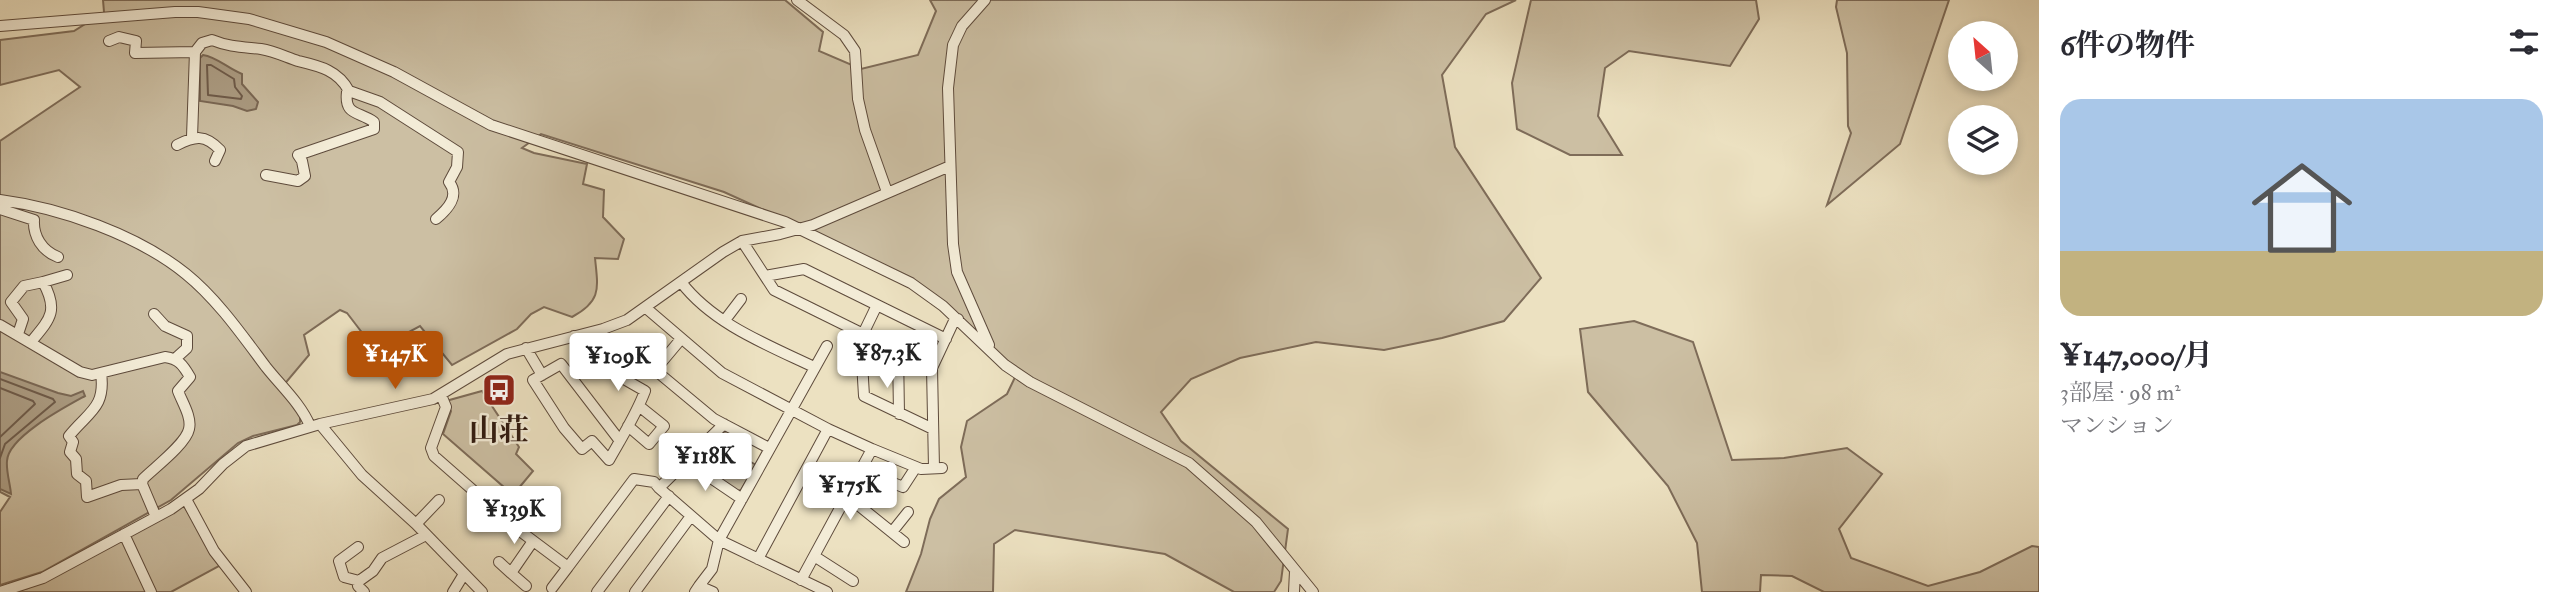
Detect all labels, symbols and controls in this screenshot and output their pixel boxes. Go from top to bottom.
north arrow [1948,21,2018,91]
map controls [1948,21,2018,175]
icon: filters [2505,23,2543,61]
text: 6件の物件 [2060,27,2195,64]
button: layers [1948,105,2018,175]
icon: home [2239,145,2365,271]
pin: ¥87.3K [830,330,944,390]
pin: ¥147K [346,332,444,391]
pin: ¥109K [569,334,667,393]
text: ¥147,000/月 [2060,337,2213,374]
text: ¥87.3K [853,338,921,367]
text: ¥147K [363,339,427,368]
text: ¥109K [585,341,651,370]
bus stop icon: 山荘 [480,371,518,409]
text: 3部屋 · 98 m² [2060,378,2181,407]
text: マンション [2060,411,2174,440]
place label: 山荘 [469,412,529,449]
pin: ¥118K [656,434,754,493]
text: ¥118K [675,441,735,470]
pin: ¥175K [801,462,899,522]
text: ¥175K [819,470,881,499]
pin: ¥139K [465,486,563,546]
text: ¥139K [483,494,545,523]

